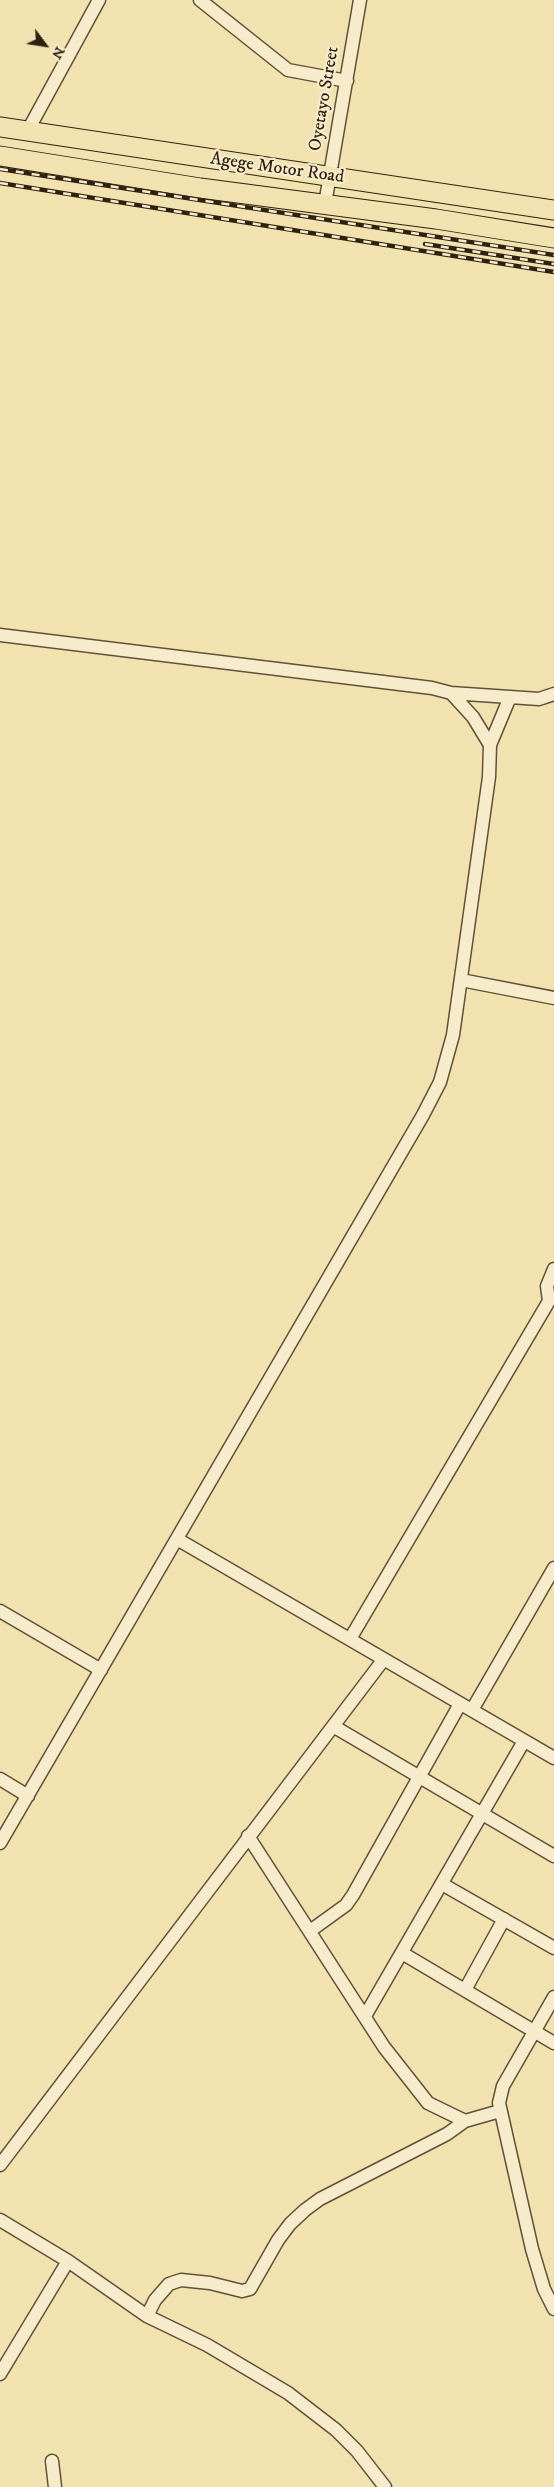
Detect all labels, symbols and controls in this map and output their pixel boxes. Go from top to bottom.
north arrow [20,20,70,70]
text: N [47,43,69,62]
street label: Oyetayo Street [305,45,345,153]
street label: Agege Motor Road [209,149,345,189]

